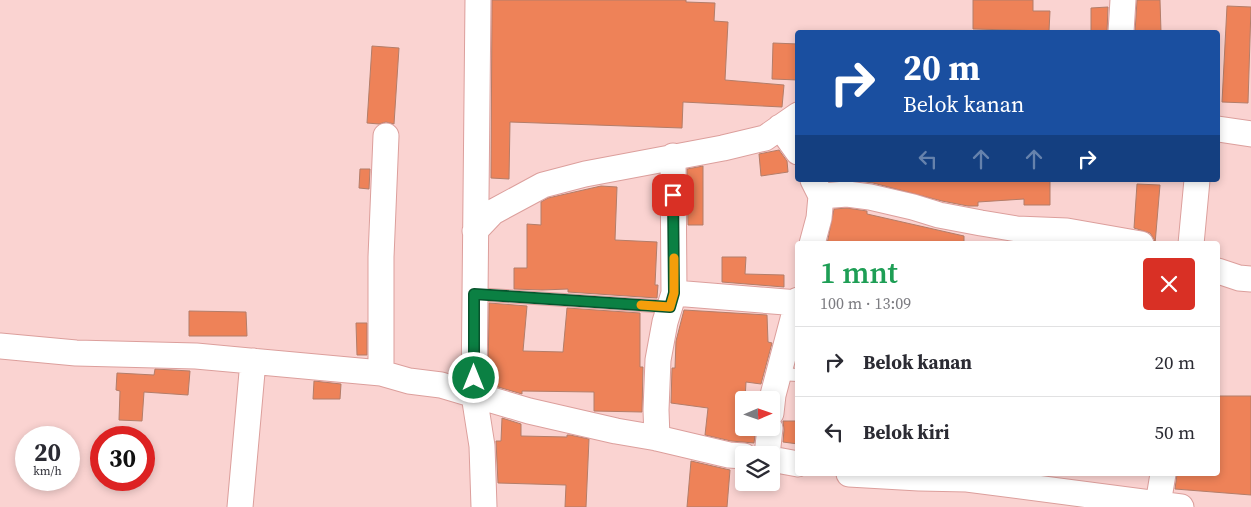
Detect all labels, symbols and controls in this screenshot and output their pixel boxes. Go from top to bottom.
text: 20 m [903,44,980,92]
icon: right [820,50,885,115]
text: Belok kanan [903,89,1024,119]
icon: left [914,145,942,173]
icon: ahead [967,145,995,173]
icon: ahead [1020,145,1048,173]
icon: right [1073,145,1101,173]
pin [652,174,694,216]
icon: arrive [659,181,687,209]
text: 1 mnt [820,252,898,293]
button: close [1143,258,1195,310]
text: 100 m · 13:09 [820,292,911,314]
icon: right [820,348,848,376]
text: Belok kanan [863,349,972,375]
text: 20 m [1154,349,1195,375]
position arrow [447,351,499,403]
north arrow [735,391,780,436]
map controls [735,391,780,491]
icon: left [820,418,848,446]
text: Belok kiri [863,419,950,445]
text: 50 m [1154,419,1195,445]
speed limit sign: 30 [90,426,155,491]
text: 20 [34,435,61,469]
button: layers [735,446,780,491]
text: km/h [33,463,62,479]

